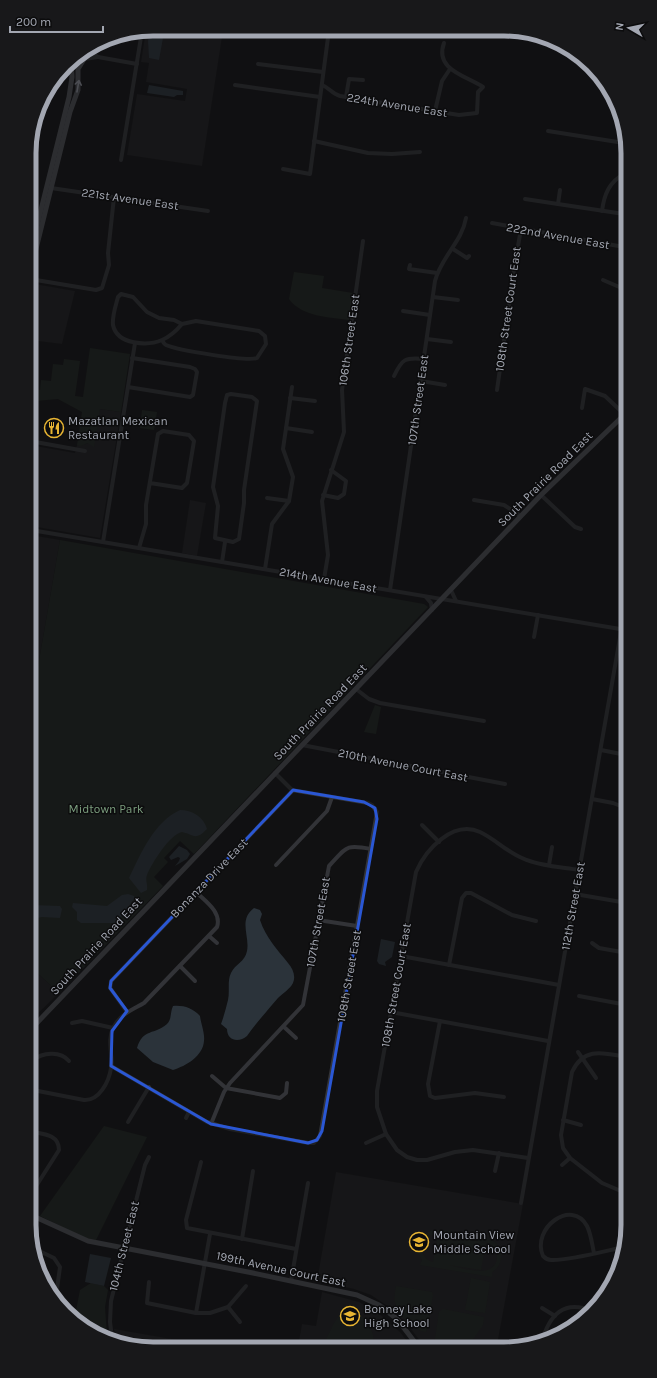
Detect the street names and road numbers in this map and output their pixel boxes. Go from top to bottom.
street label: 224th Avenue East [346,90,449,120]
street label: 221st Avenue East [80,185,180,213]
street label: 222nd Avenue East [505,220,611,252]
street label: 108th Street Court East [492,245,524,372]
street label: 106th Street East [336,293,362,387]
street label: 107th Street East [405,353,431,446]
street label: South Prairie Road East [495,428,596,529]
street label: 214th Avenue East [278,565,378,596]
street label: South Prairie Road East [270,661,370,763]
street label: 210th Avenue Court East [337,746,470,785]
street label: Bonanza Drive East [167,835,251,921]
street label: 112th Street East [558,860,588,951]
street label: 107th Street East [303,875,333,968]
street label: South Prairie Road East [47,894,145,998]
street label: 108th Street Court East [378,921,414,1048]
street label: 108th Street East [334,929,364,1023]
street label: 104th Street East [106,1199,142,1293]
street label: 199th Avenue Court East [215,1248,347,1290]

